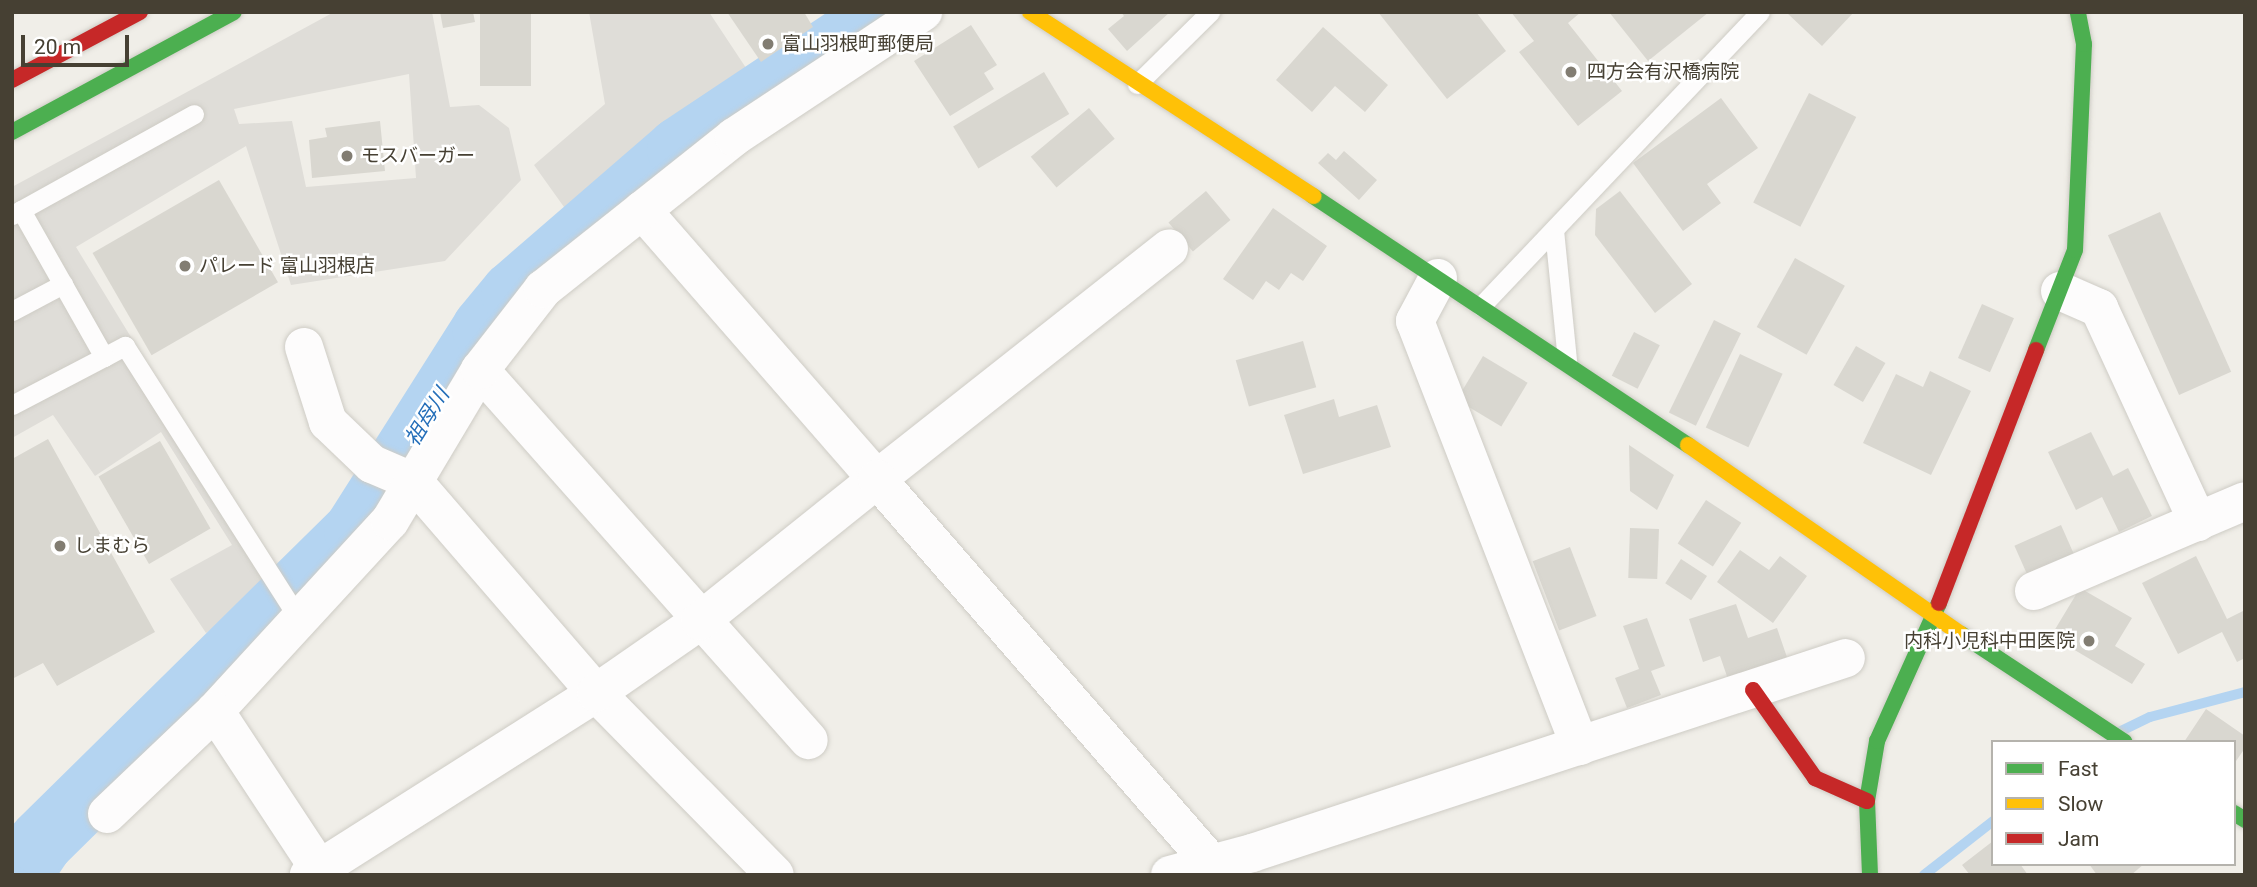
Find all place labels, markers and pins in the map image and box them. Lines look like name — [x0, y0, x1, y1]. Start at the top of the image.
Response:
place label: 富山羽根町郵便局 — [782, 33, 934, 55]
marker: 富山羽根町郵便局 — [760, 36, 776, 52]
place label: 四方会有沢橋病院 — [1587, 61, 1739, 83]
marker: 四方会有沢橋病院 — [1561, 62, 1581, 82]
place label: モスバーガー — [361, 145, 475, 167]
marker: モスバーガー — [339, 148, 355, 164]
place label: パレード 富山羽根店 — [199, 255, 375, 277]
marker: パレード 富山羽根店 — [177, 258, 193, 274]
place label: しまむら — [74, 535, 150, 557]
marker: しまむら — [52, 538, 68, 554]
place label: 内科小児科中田医院 — [1904, 630, 2075, 652]
marker: 内科小児科中田医院 — [2081, 633, 2097, 649]

